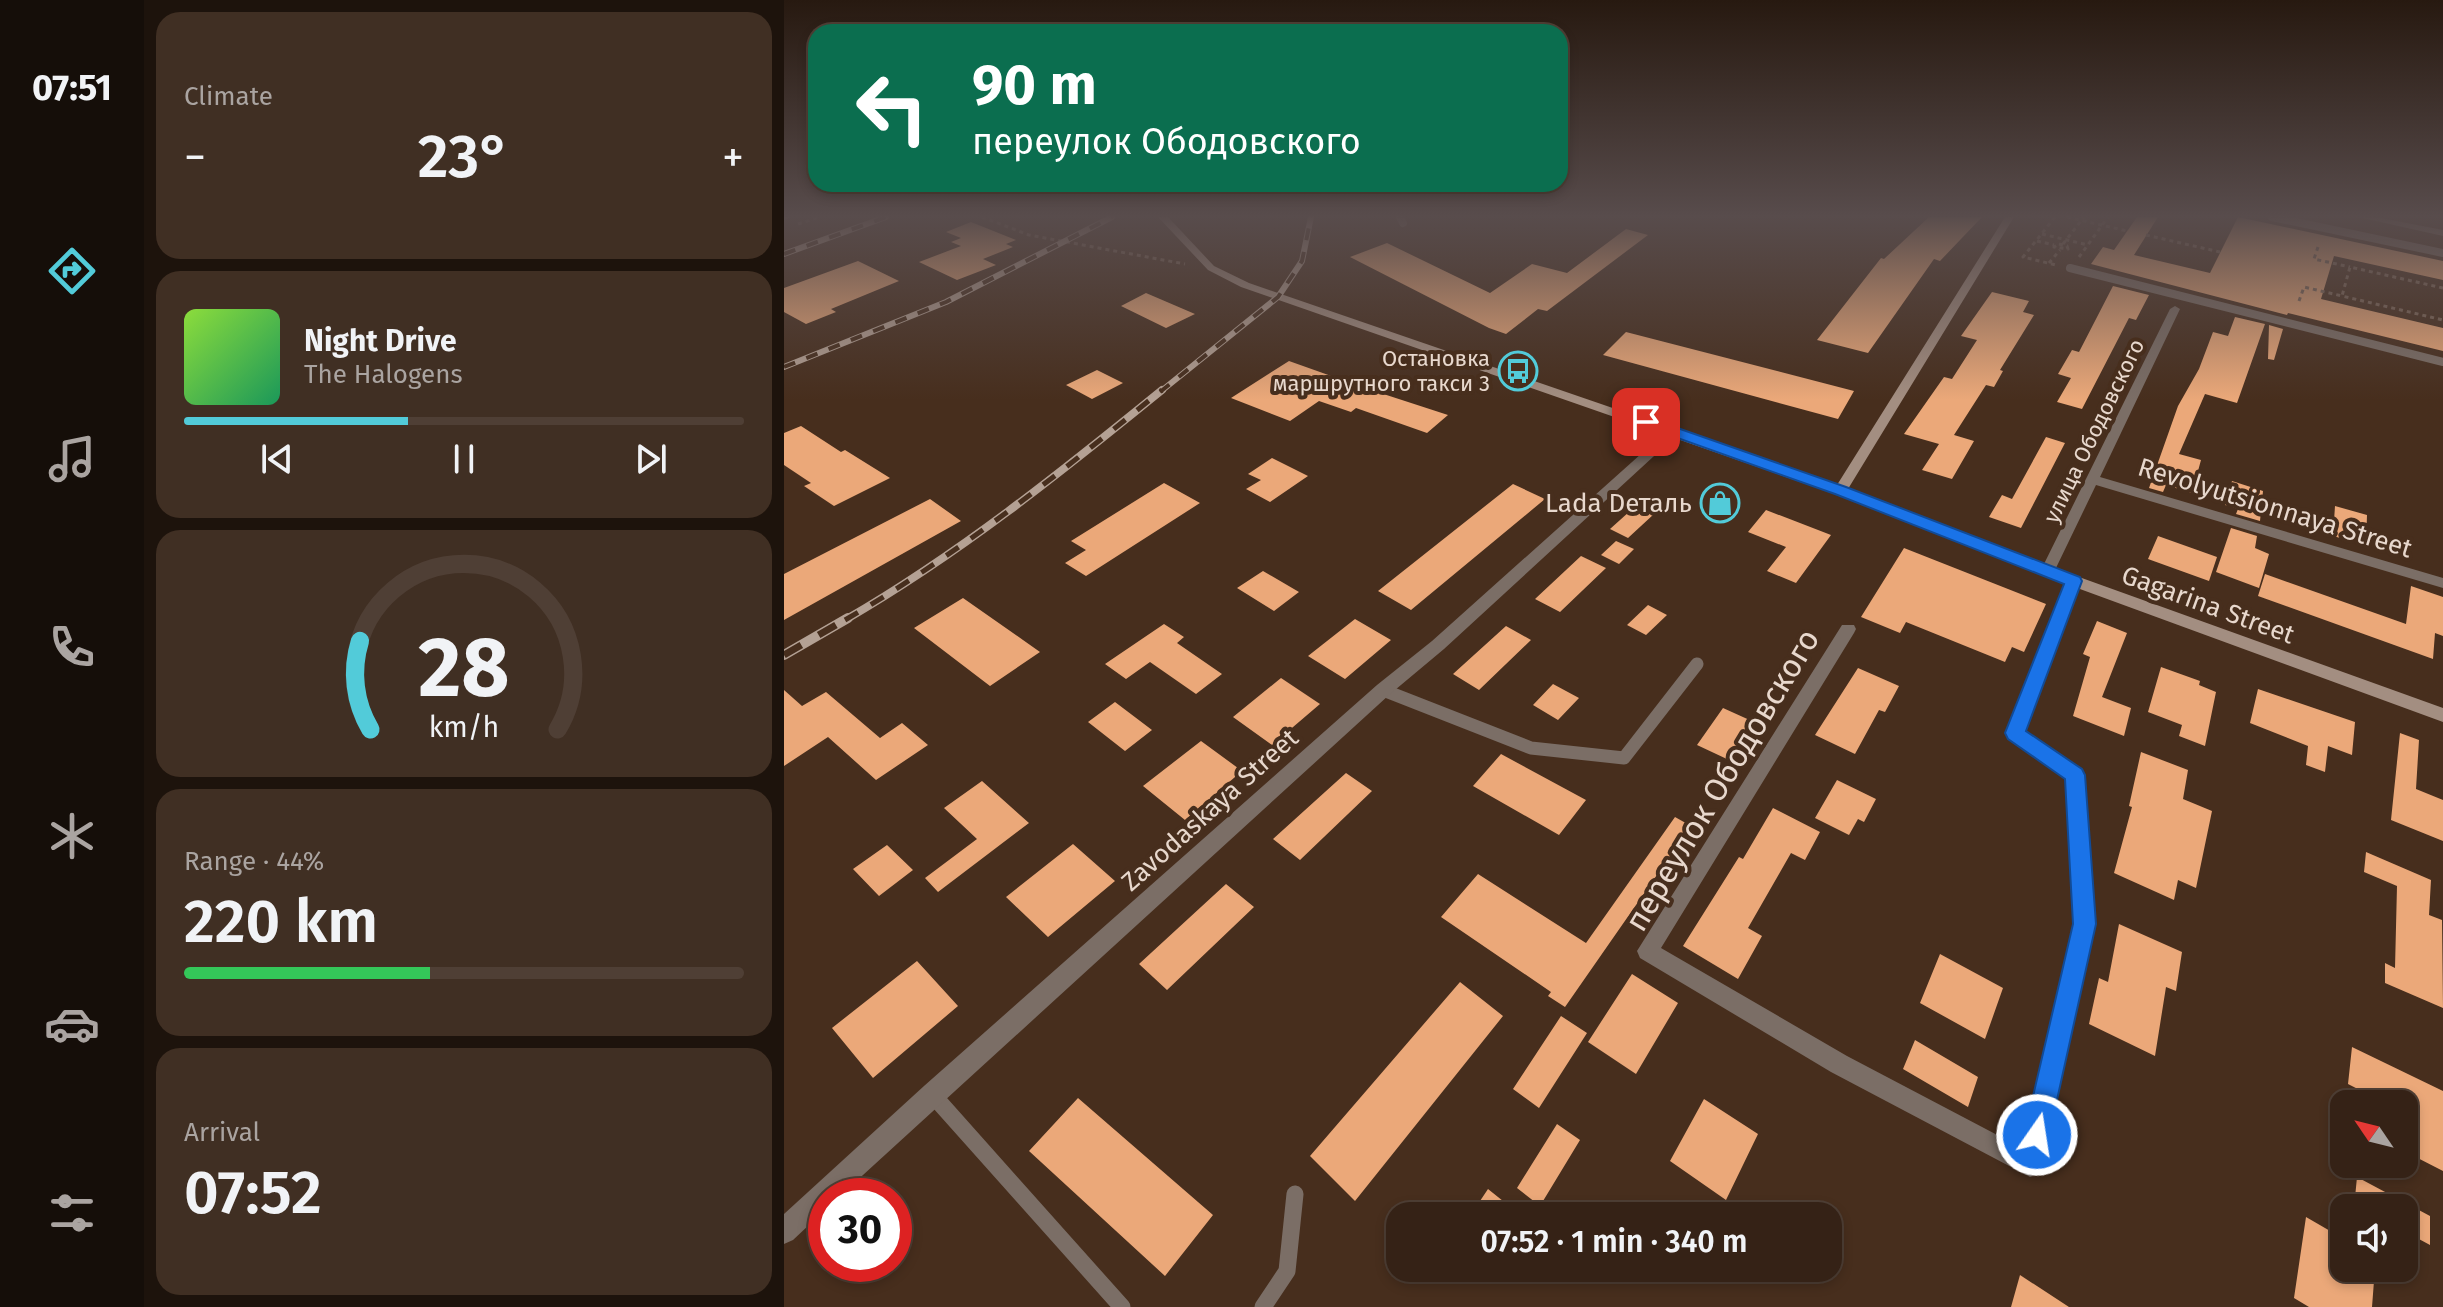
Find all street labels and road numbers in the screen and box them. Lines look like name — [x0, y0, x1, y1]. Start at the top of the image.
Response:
street label: улица Ободовского — [2038, 335, 2150, 527]
street label: Revolyutsionnaya Street — [2134, 452, 2416, 565]
street label: Gagarina Street — [2117, 559, 2299, 651]
street label: переулок Ободовского — [1617, 622, 1827, 938]
street label: Zavodaskaya Street — [1115, 722, 1305, 897]

